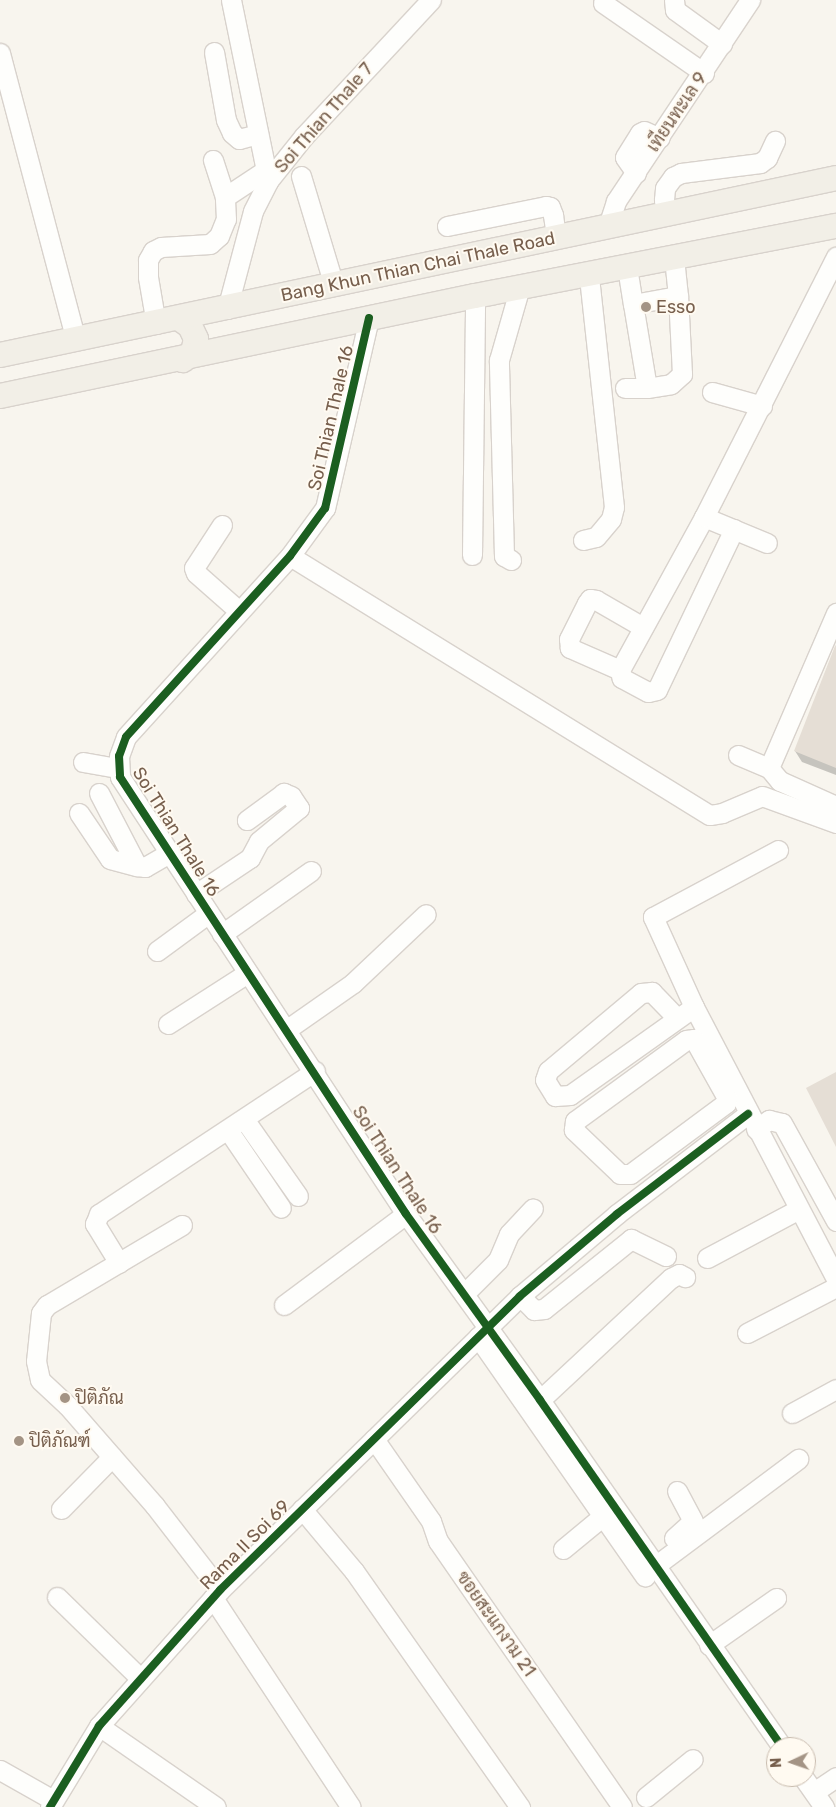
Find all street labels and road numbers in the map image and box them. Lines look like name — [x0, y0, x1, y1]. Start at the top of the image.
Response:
street label: Soi Thian Thale 7 — [270, 58, 378, 178]
street label: เทียนทะเล 9 — [642, 68, 712, 156]
street label: Bang Khun Thian Chai Thale Road — [278, 227, 558, 307]
street label: Soi Thian Thale 16 — [304, 343, 358, 493]
street label: Soi Thian Thale 16 — [127, 763, 225, 901]
street label: Soi Thian Thale 16 — [347, 1102, 447, 1238]
street label: Rama II Soi 69 — [196, 1496, 294, 1594]
street label: ซอยสะแกงาม 21 — [452, 1567, 540, 1681]

